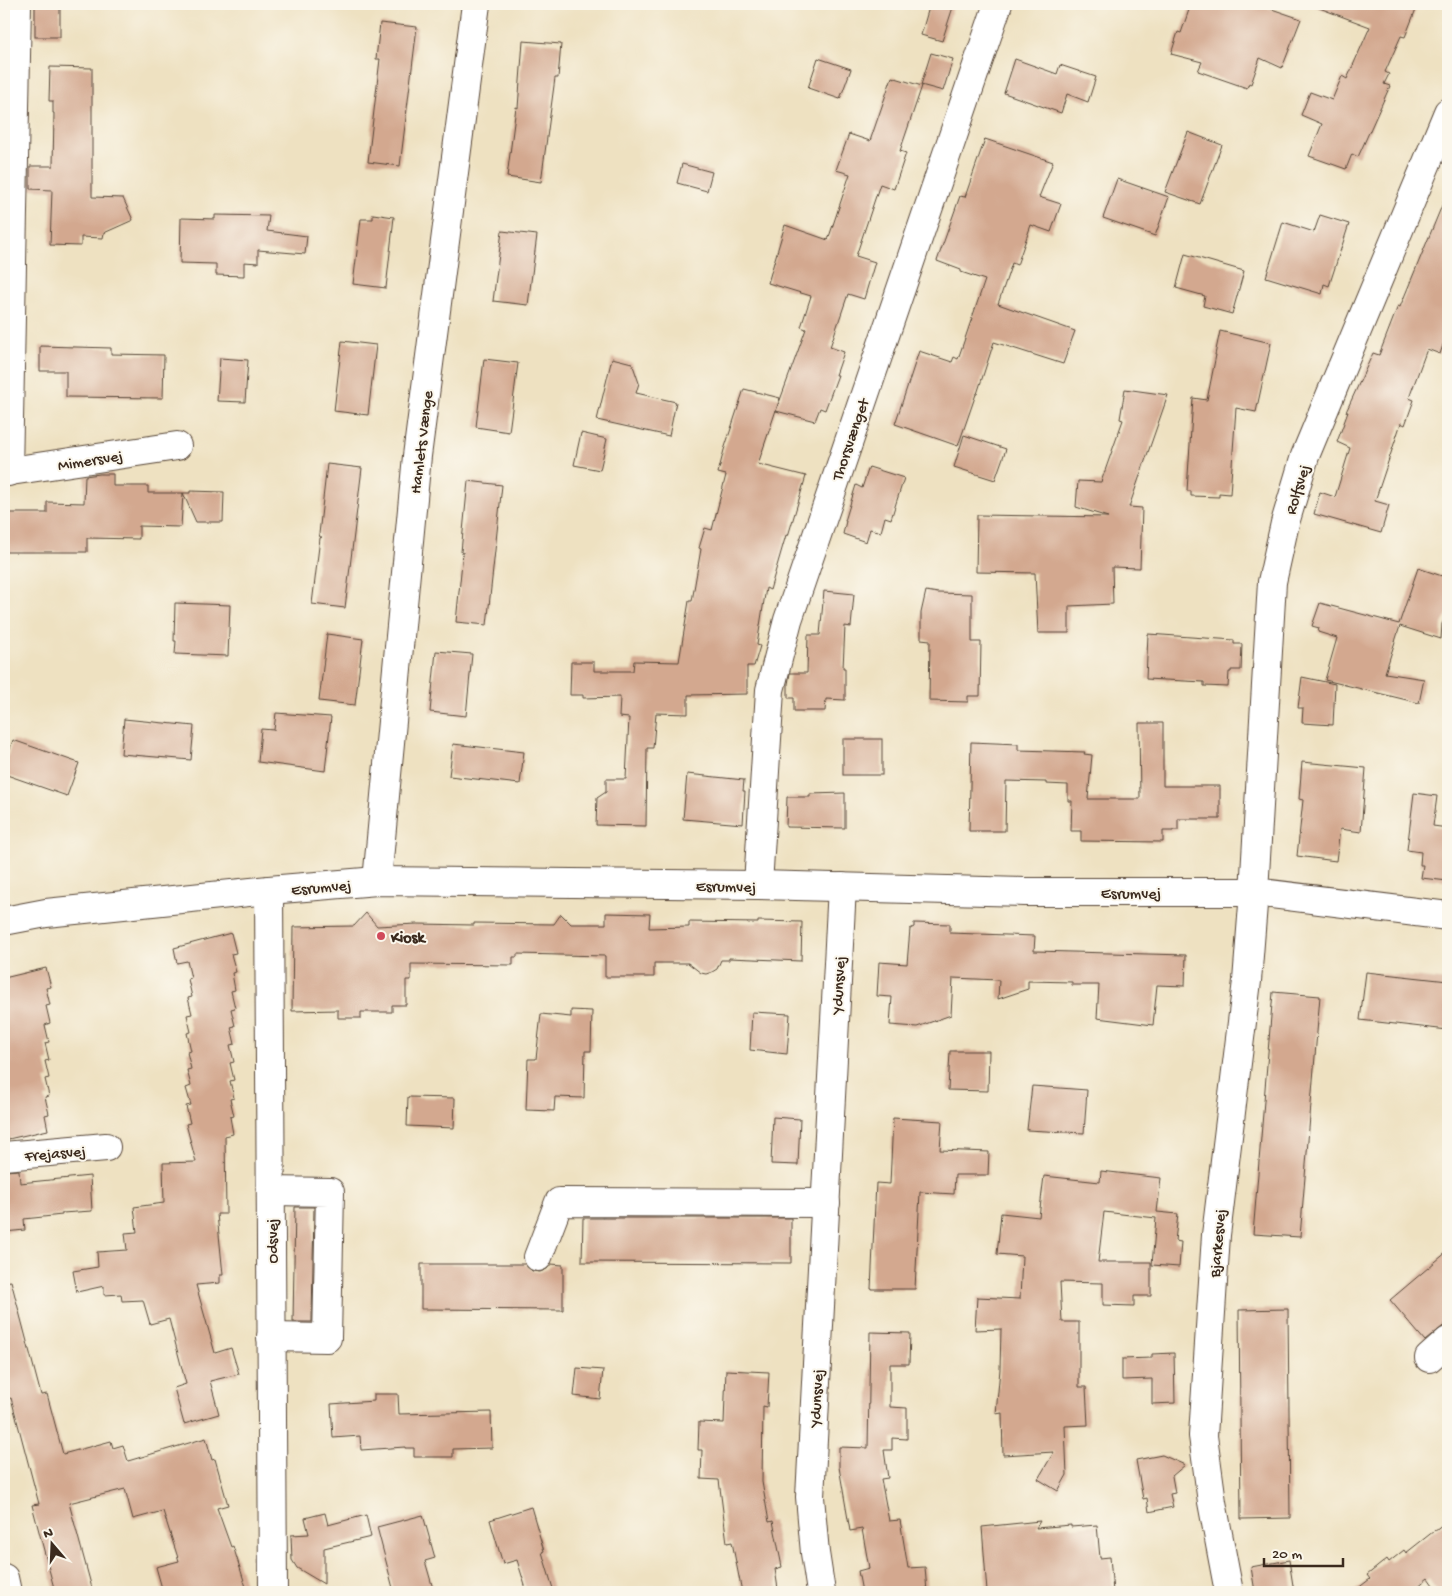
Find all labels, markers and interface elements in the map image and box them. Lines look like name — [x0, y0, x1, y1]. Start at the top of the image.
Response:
street label: Hamlets Vænge — [408, 389, 439, 495]
street label: Thorsvænget — [829, 395, 876, 485]
street label: Mimersvej — [57, 448, 124, 477]
street label: Rolfsvej — [1283, 463, 1316, 517]
street label: Esrumvej — [290, 877, 352, 902]
street label: Esrumvej — [696, 878, 756, 899]
street label: Esrumvej — [1101, 886, 1161, 905]
marker: Kiosk — [375, 930, 387, 942]
place label: Kiosk — [390, 930, 426, 949]
street label: Ydunsvej — [829, 956, 851, 1017]
street label: Frejasvej — [23, 1143, 87, 1168]
street label: Bjarkesvej — [1207, 1208, 1232, 1279]
street label: Odsvej — [265, 1219, 284, 1263]
street label: Ydunsvej — [807, 1369, 829, 1430]
north arrow — [28, 1518, 78, 1568]
text: N — [41, 1525, 56, 1544]
scale bar — [1264, 1536, 1343, 1568]
text: 20 m — [1272, 1546, 1302, 1564]

